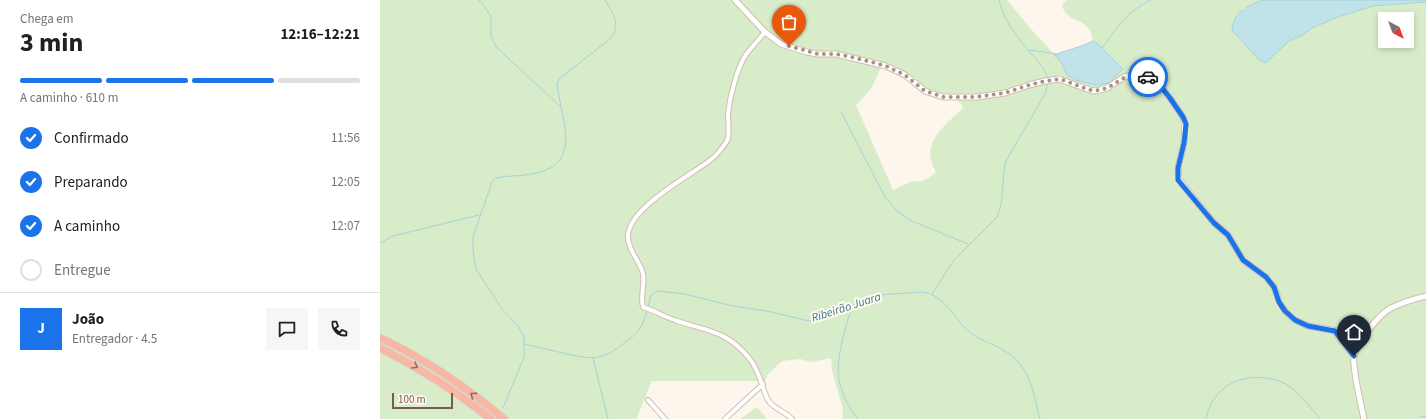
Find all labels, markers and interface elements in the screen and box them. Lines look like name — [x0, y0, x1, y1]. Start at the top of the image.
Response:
pin — [772, 5, 806, 46]
text: Chega em — [20, 10, 74, 28]
icon: bag — [778, 11, 800, 33]
north arrow — [1378, 12, 1414, 48]
map controls — [1378, 12, 1414, 48]
text: 3 min — [20, 24, 83, 61]
text: 12:16–12:21 — [280, 24, 360, 45]
courier — [1128, 57, 1168, 97]
icon: car — [1137, 66, 1159, 88]
text: A caminho · 610 m — [20, 89, 118, 107]
icon: check — [20, 127, 42, 149]
text: Confirmado — [54, 128, 129, 149]
text: 11:56 — [331, 129, 360, 147]
icon: check — [20, 171, 42, 193]
text: Preparando — [54, 172, 128, 193]
text: 12:05 — [331, 173, 360, 191]
icon: check — [20, 215, 42, 237]
text: A caminho — [54, 216, 120, 237]
text: 12:07 — [331, 217, 360, 235]
text: Entregue — [54, 260, 111, 281]
water label: Ribeirão Juara — [809, 288, 884, 327]
button: chat — [266, 308, 308, 350]
button: phone — [318, 308, 360, 350]
text: João — [72, 309, 104, 330]
pin — [1337, 315, 1371, 356]
text: J — [37, 318, 45, 339]
icon: home — [1343, 321, 1365, 343]
text: Entregador · 4.5 — [72, 330, 157, 348]
one-way arrow — [410, 361, 418, 368]
scale bar — [392, 391, 453, 410]
text: 100 m — [398, 392, 426, 407]
one-way arrow — [471, 392, 478, 399]

